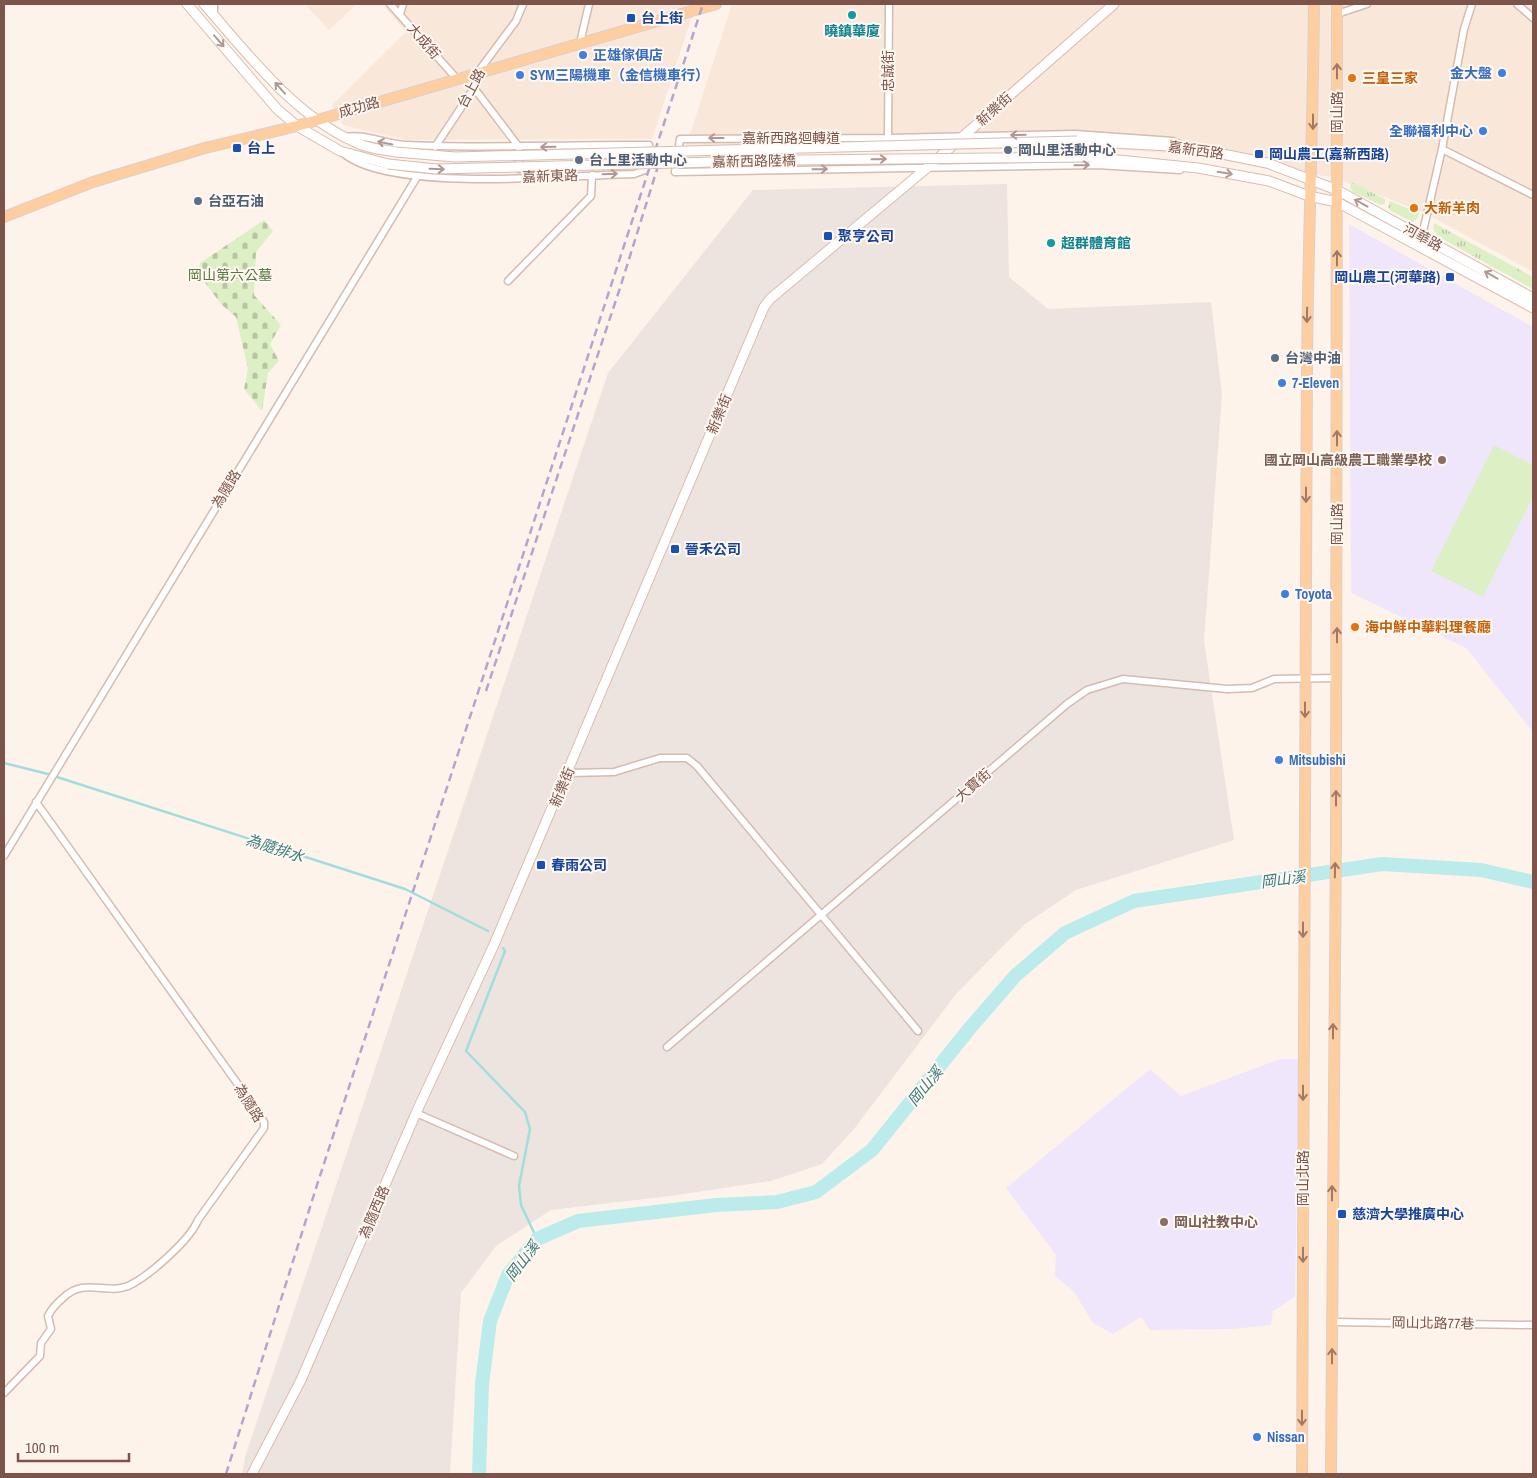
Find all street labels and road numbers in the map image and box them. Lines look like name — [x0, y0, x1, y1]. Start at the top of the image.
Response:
street label: 大成街 — [403, 19, 445, 63]
street label: 忠誠街 — [879, 50, 897, 92]
street label: 台上路 — [453, 65, 489, 111]
street label: 新樂街 — [972, 88, 1016, 130]
street label: 岡山路 — [1328, 91, 1346, 133]
street label: 成功路 — [336, 93, 382, 121]
street label: 嘉新西路迴轉道 — [742, 129, 840, 147]
street label: 嘉新西路 — [1167, 137, 1225, 163]
street label: 嘉新西路陸橋 — [712, 151, 796, 171]
street label: 嘉新東路 — [522, 166, 578, 186]
street label: 河華路 — [1400, 219, 1446, 255]
street label: 新樂街 — [703, 391, 735, 437]
street label: 為隨路 — [207, 466, 245, 512]
street label: 岡山路 — [1328, 503, 1346, 545]
street label: 新樂街 — [546, 764, 578, 810]
street label: 大寶街 — [951, 764, 995, 806]
street label: 為隨路 — [230, 1080, 268, 1126]
street label: 岡山北路 — [1294, 1150, 1312, 1206]
street label: 為隨西路 — [355, 1183, 393, 1241]
street label: 岡山北路77巷 — [1391, 1313, 1475, 1333]

